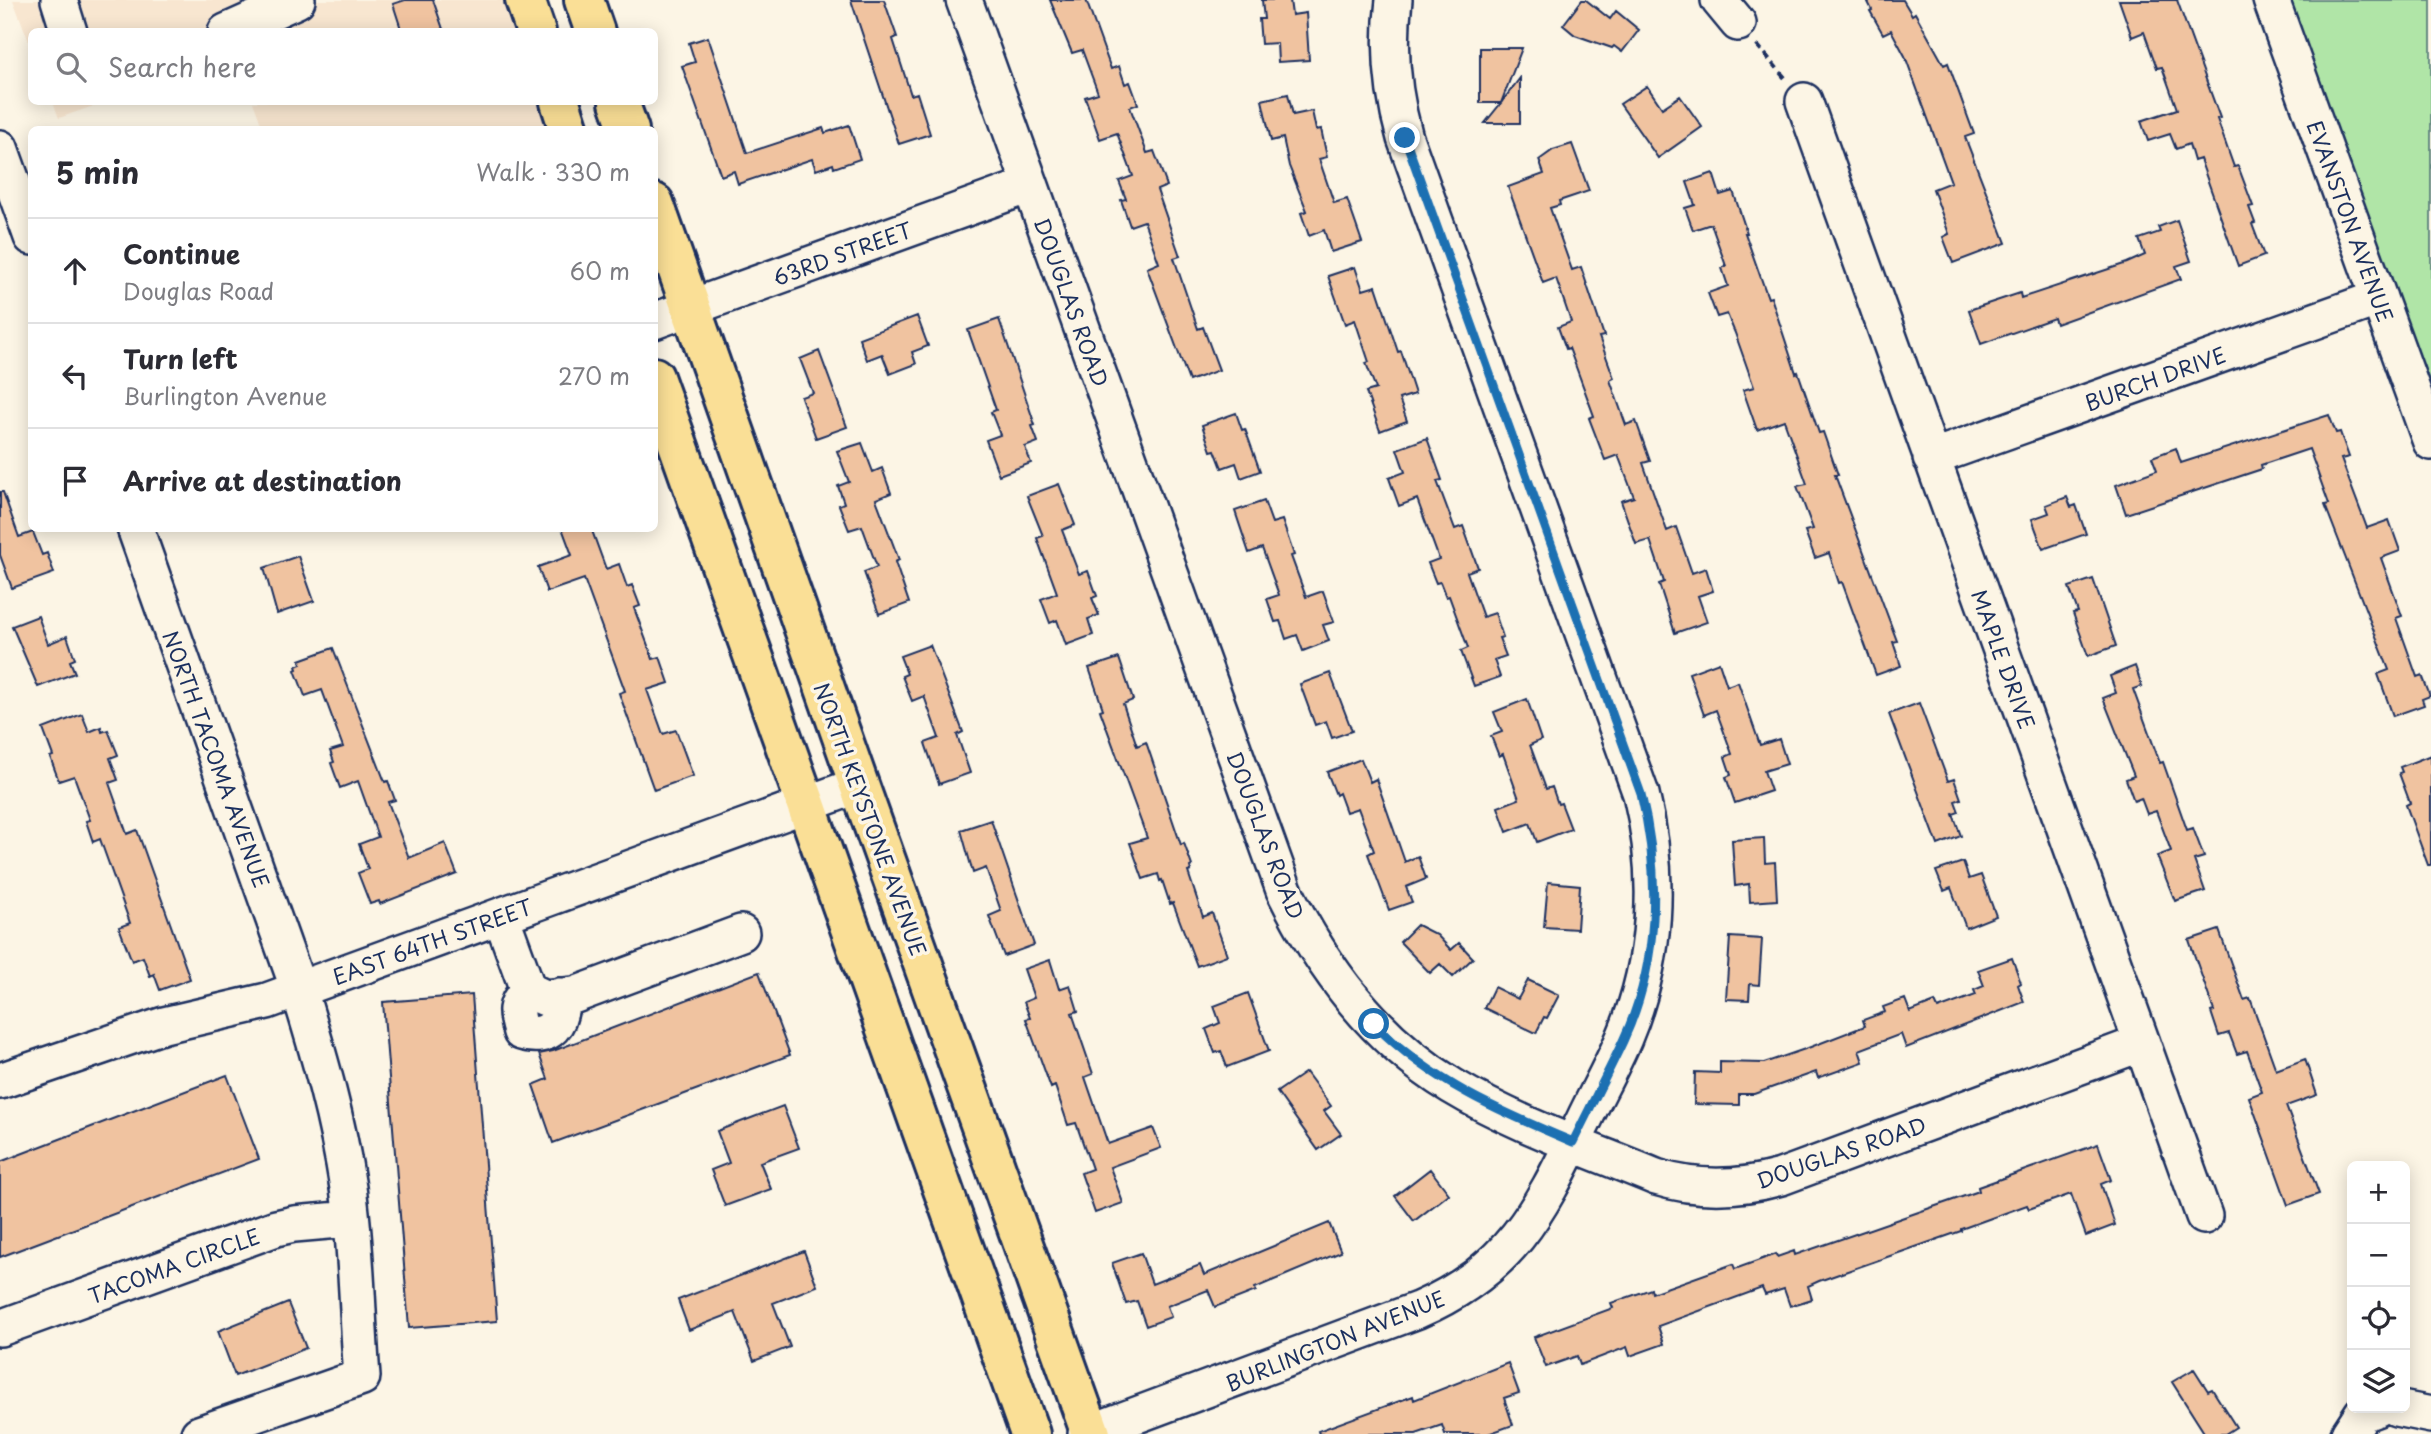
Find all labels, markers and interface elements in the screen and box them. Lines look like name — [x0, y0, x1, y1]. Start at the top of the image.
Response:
search box — [28, 28, 658, 105]
text: Search here — [108, 47, 257, 86]
icon: search — [52, 48, 90, 86]
street label: EVANSTON AVENUE — [2300, 116, 2402, 326]
route end — [1389, 122, 1420, 153]
text: 5 min — [56, 149, 139, 194]
text: Walk · 330 m — [476, 154, 630, 189]
street label: 63RD STREET — [768, 213, 917, 293]
street label: DOUGLAS ROAD — [1027, 213, 1117, 391]
text: Continue — [123, 234, 240, 273]
icon: ahead — [56, 252, 94, 290]
text: 60 m — [570, 253, 630, 288]
text: Douglas Road — [123, 273, 274, 308]
street label: BURCH DRIVE — [2080, 338, 2230, 418]
text: Turn left — [123, 339, 238, 378]
icon: left — [56, 357, 94, 395]
text: 270 m — [558, 358, 630, 393]
text: Burlington Avenue — [123, 378, 327, 413]
text: Arrive at destination — [123, 461, 402, 500]
icon: arrive — [56, 462, 94, 500]
street label: MAPLE DRIVE — [1964, 585, 2044, 733]
street label: NORTH TACOMA AVENUE — [156, 626, 278, 892]
street label: NORTH KEYSTONE AVENUE — [807, 678, 935, 960]
street label: DOUGLAS ROAD — [1219, 746, 1313, 924]
street label: EAST 64TH STREET — [328, 890, 537, 992]
route start — [1358, 1008, 1389, 1039]
street label: DOUGLAS ROAD — [1752, 1108, 1930, 1196]
map controls — [2347, 1161, 2410, 1413]
button: + — [2347, 1161, 2410, 1224]
street label: TACOMA CIRCLE — [84, 1219, 264, 1311]
button: − — [2347, 1224, 2410, 1287]
street label: BURLINGTON AVENUE — [1220, 1281, 1450, 1399]
button: locate — [2347, 1287, 2410, 1350]
button: layers — [2347, 1350, 2410, 1413]

